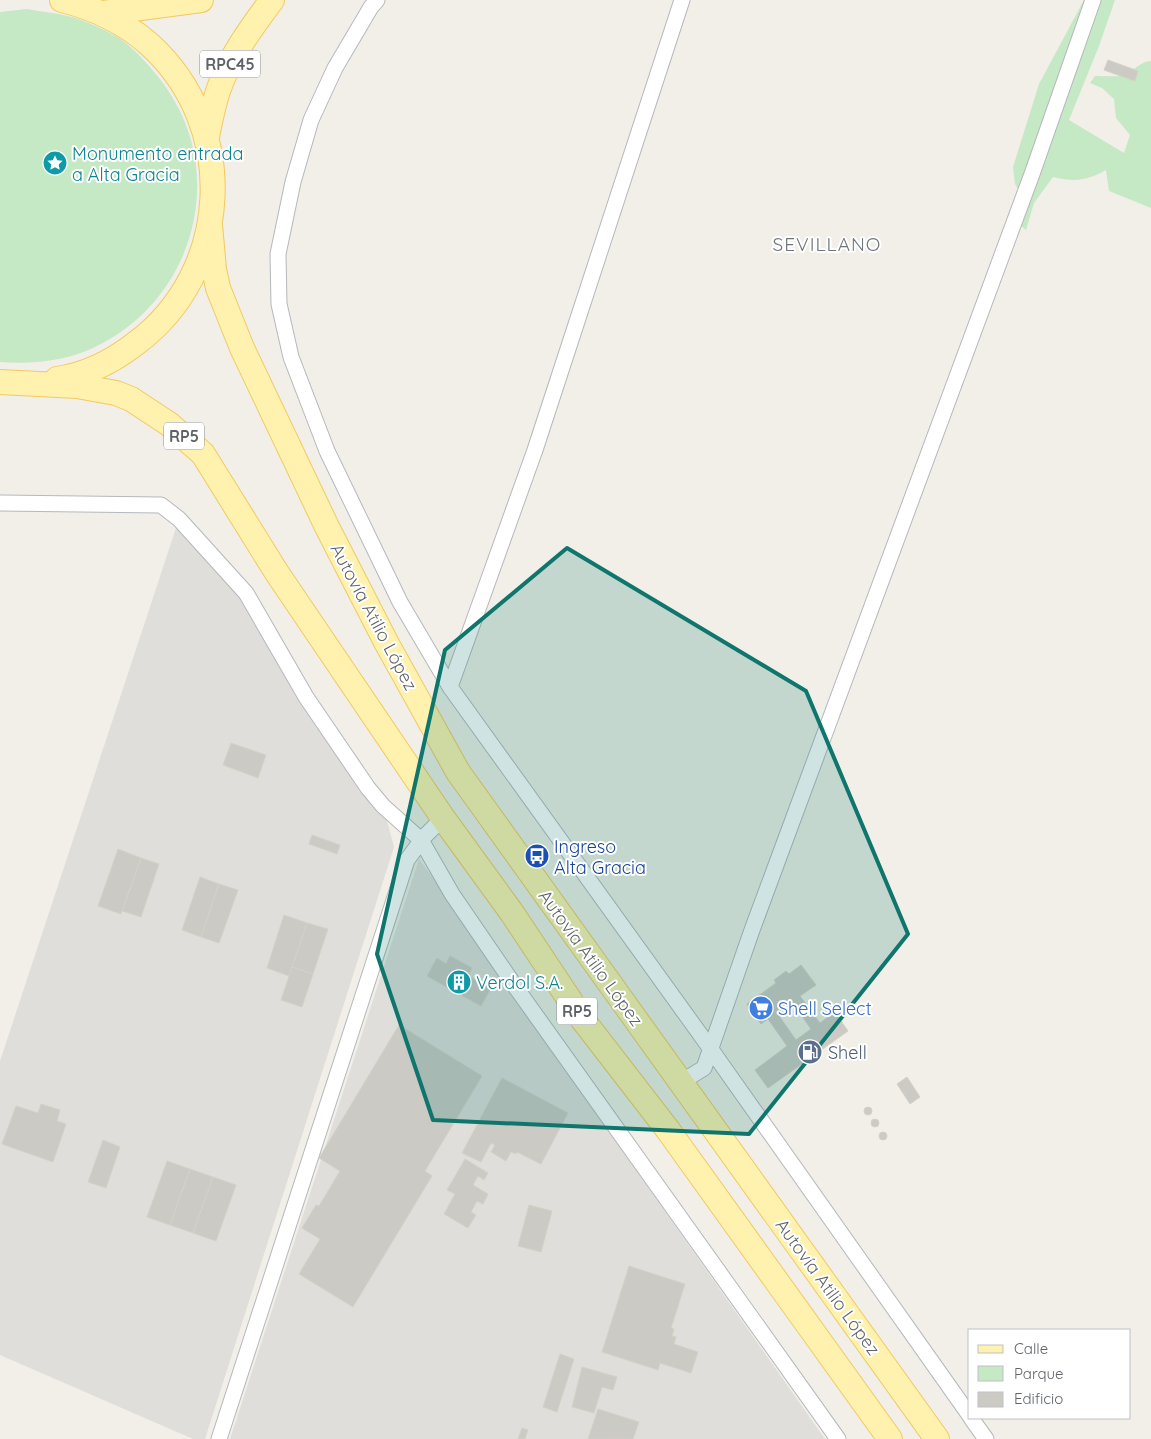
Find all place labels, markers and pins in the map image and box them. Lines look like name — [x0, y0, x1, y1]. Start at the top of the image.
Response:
place label: Monumento entrada a Alta Gracia — [72, 142, 243, 186]
place icon: Monumento entrada a Alta Gracia — [42, 150, 68, 176]
place label: Ingreso Alta Gracia — [554, 835, 646, 879]
bus stop icon: Ingreso Alta Gracia — [524, 843, 550, 869]
building icon: Verdol S.A. — [446, 969, 472, 995]
place label: Verdol S.A. — [476, 971, 563, 994]
supermarket icon: Shell Select — [748, 995, 774, 1021]
place label: Shell Select — [778, 997, 872, 1020]
fuel station icon: Shell — [797, 1039, 823, 1065]
place label: Shell — [828, 1041, 867, 1064]

